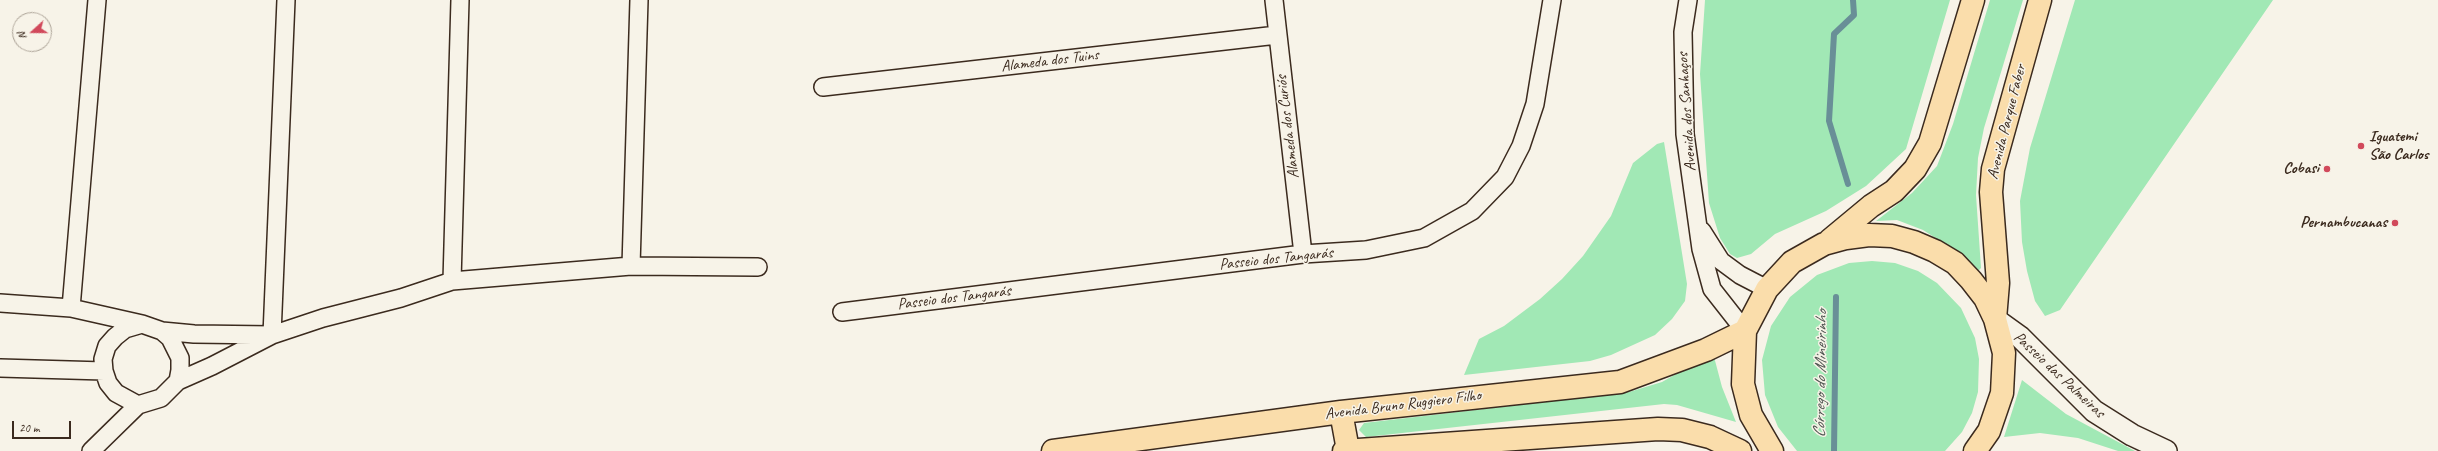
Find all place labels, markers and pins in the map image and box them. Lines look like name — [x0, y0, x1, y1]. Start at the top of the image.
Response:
place label: Iguatemi São Carlos — [2369, 127, 2428, 165]
marker: Iguatemi São Carlos — [2356, 141, 2366, 151]
place label: Cobasi — [2283, 159, 2319, 179]
marker: Cobasi — [2322, 164, 2332, 174]
place label: Pernambucanas — [2300, 213, 2387, 233]
marker: Pernambucanas — [2390, 218, 2400, 228]

